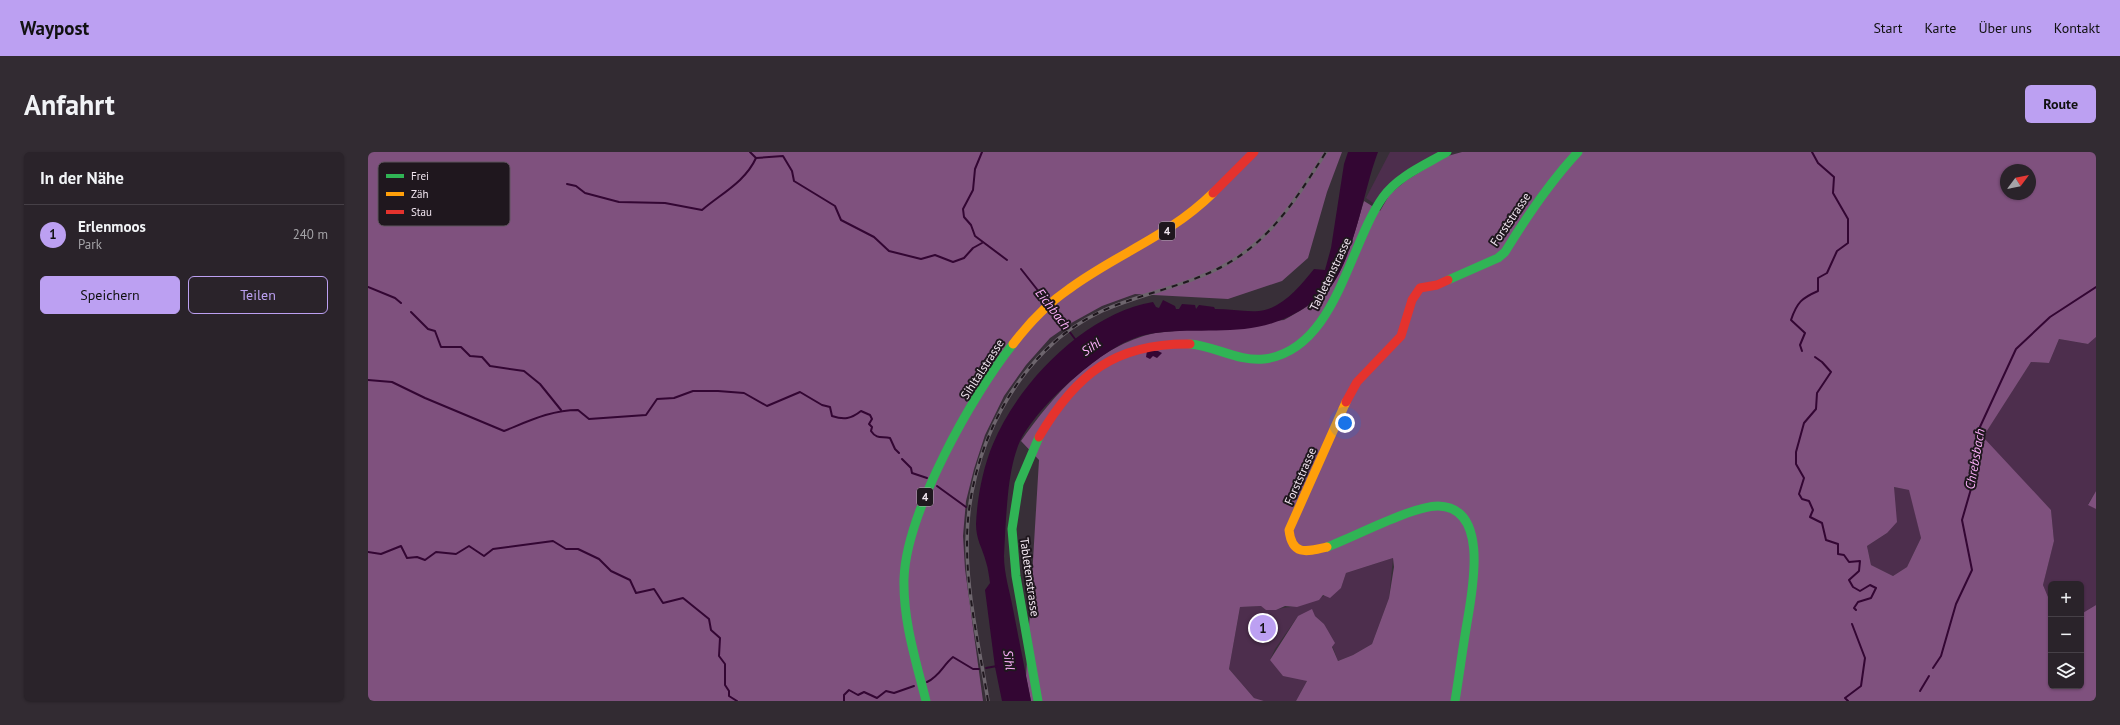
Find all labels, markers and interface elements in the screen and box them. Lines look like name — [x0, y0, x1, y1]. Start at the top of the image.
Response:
text: Waypost — [20, 16, 89, 40]
text: Start — [1873, 19, 1902, 37]
text: Karte — [1924, 19, 1956, 37]
text: Über uns — [1978, 19, 2032, 37]
text: Kontakt — [2054, 19, 2100, 37]
button: Route — [2025, 85, 2096, 123]
text: Anfahrt — [24, 86, 115, 123]
legend — [378, 162, 510, 226]
north arrow — [2000, 164, 2036, 200]
text: In der Nähe — [40, 167, 124, 189]
text: Frei — [411, 169, 429, 183]
text: Zäh — [411, 187, 428, 201]
street label: Forststrasse — [1487, 189, 1533, 249]
text: Stau — [411, 205, 432, 219]
text: Erlenmoos — [78, 217, 146, 236]
road number: 4 — [1159, 222, 1175, 240]
text: 1 — [49, 226, 57, 243]
text: 240 m — [293, 226, 328, 243]
street label: Tabletenstrasse — [1306, 235, 1354, 313]
text: Park — [78, 236, 102, 253]
button: Speichern — [40, 276, 180, 314]
button: Teilen — [188, 276, 328, 314]
water label: Eichbach — [1032, 285, 1074, 333]
water label: Sihl — [1078, 334, 1105, 360]
street label: Sihltalstrasse — [957, 336, 1007, 402]
your location — [1335, 413, 1355, 433]
water label: Chrebsbach — [1961, 427, 1989, 491]
street label: Forststrasse — [1281, 445, 1319, 507]
road number: 4 — [917, 488, 933, 506]
street label: Tabletenstrasse — [1017, 537, 1043, 617]
map controls — [2048, 581, 2084, 689]
button: + — [2048, 581, 2084, 617]
pin: 1 — [1250, 613, 1276, 643]
button: − — [2048, 617, 2084, 653]
water label: Sihl — [999, 649, 1019, 672]
button: layers — [2048, 653, 2084, 689]

